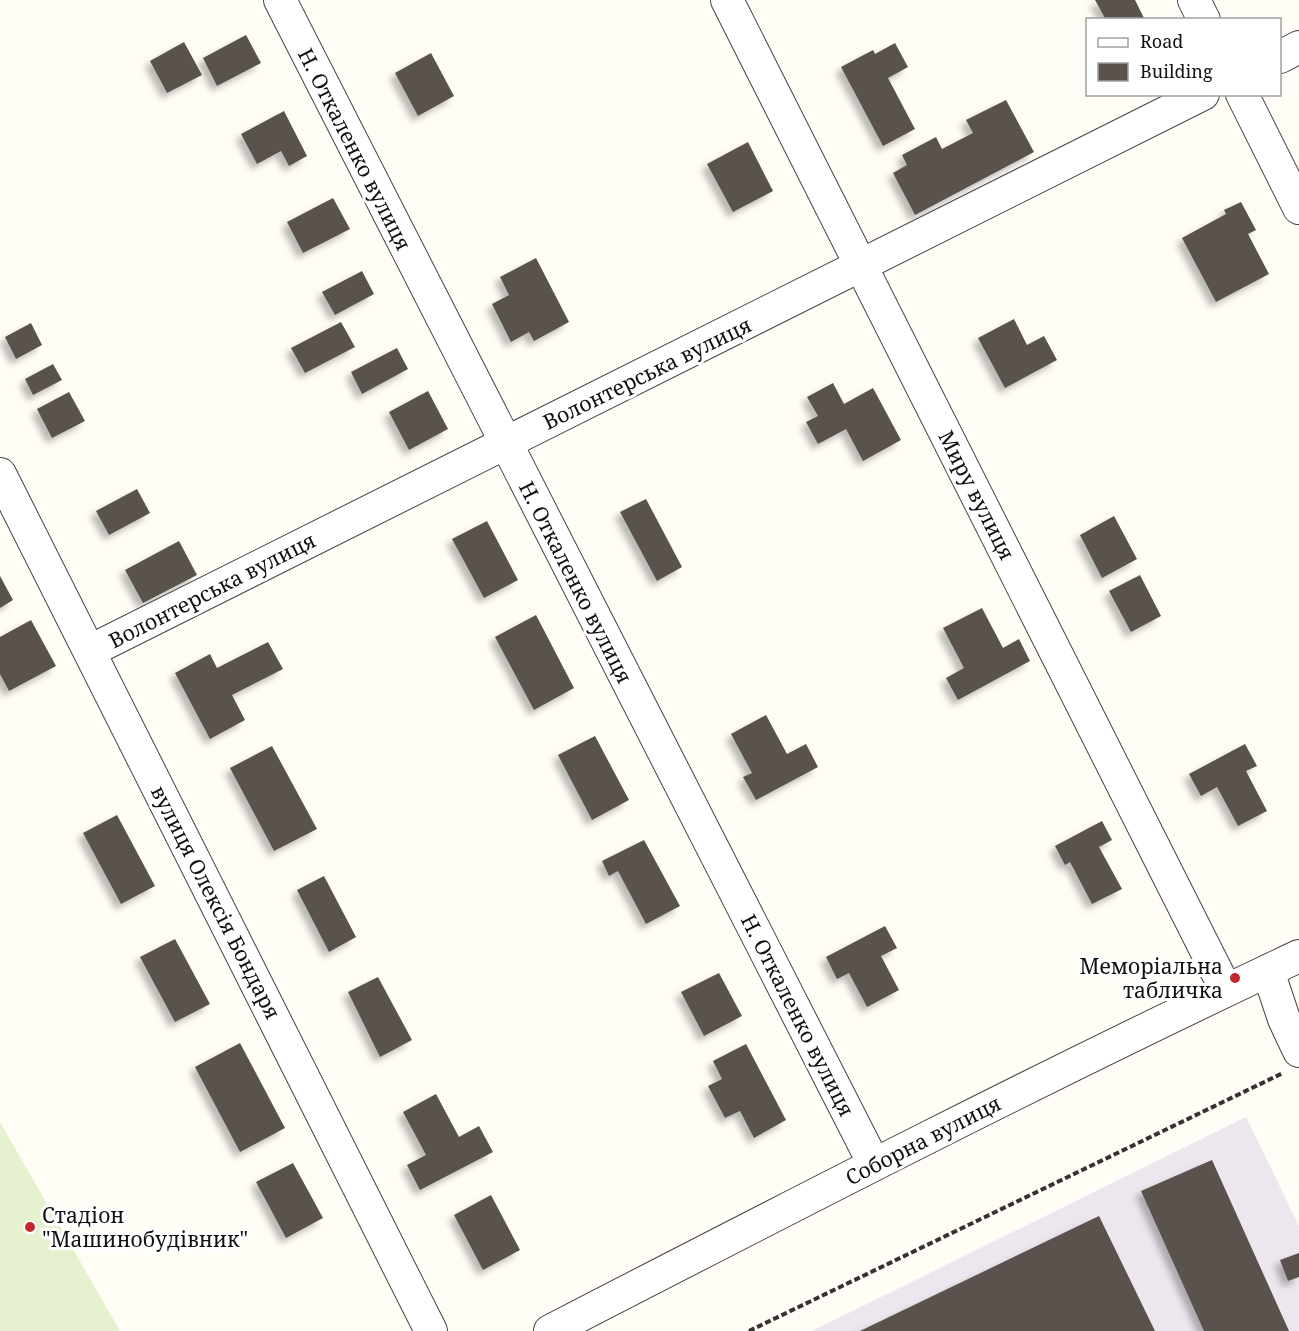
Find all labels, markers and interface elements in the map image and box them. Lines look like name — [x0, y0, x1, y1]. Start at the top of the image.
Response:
legend — [1086, 18, 1281, 96]
text: Road — [1140, 29, 1183, 53]
street label: Н. Откаленко вулиця — [292, 43, 418, 255]
text: Building — [1140, 59, 1213, 83]
street label: Волонтерська вулиця — [538, 310, 756, 436]
street label: Миру вулиця — [932, 426, 1022, 564]
street label: Н. Откаленко вулиця — [513, 476, 639, 688]
street label: Волонтерська вулиця — [104, 526, 320, 654]
street label: вулиця Олексія Бондаря — [145, 780, 287, 1024]
street label: Н. Откаленко вулиця — [735, 909, 861, 1121]
place label: Меморіальна табличка — [1080, 952, 1223, 1004]
marker: Меморіальна табличка — [1228, 971, 1242, 985]
street label: Соборна вулиця — [841, 1089, 1005, 1191]
place label: Стадіон "Машинобудівник" — [42, 1201, 248, 1253]
marker: Стадіон "Машинобудівник" — [23, 1220, 37, 1234]

